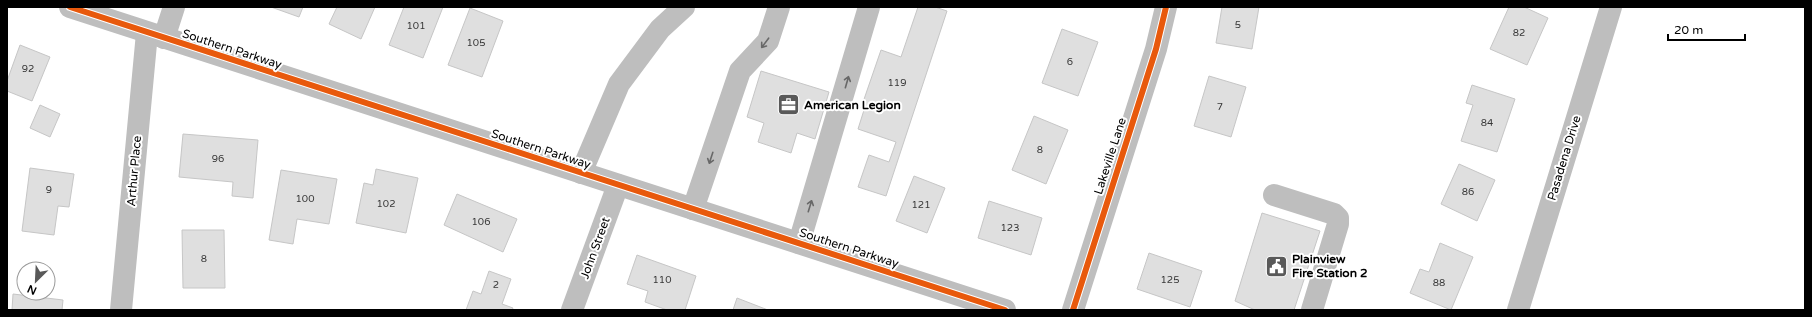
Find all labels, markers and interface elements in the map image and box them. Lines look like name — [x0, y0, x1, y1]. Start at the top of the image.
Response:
scale bar — [1668, 16, 1745, 42]
house number: 5 — [1235, 19, 1241, 31]
house number: 101 — [407, 20, 425, 32]
text: 20 m — [1674, 23, 1703, 37]
street label: Southern Parkway — [180, 26, 284, 72]
house number: 82 — [1513, 27, 1525, 39]
house number: 105 — [467, 37, 485, 49]
one-way arrow — [761, 38, 769, 49]
house number: 6 — [1067, 56, 1073, 68]
house number: 92 — [22, 63, 34, 75]
one-way arrow — [844, 75, 851, 88]
house number: 119 — [888, 77, 906, 89]
office icon: American Legion — [775, 92, 801, 118]
place label: American Legion — [804, 98, 901, 113]
house number: 7 — [1217, 101, 1223, 113]
street label: Pasadena Drive — [1544, 114, 1584, 202]
street label: Lakeville Lane — [1091, 116, 1129, 196]
house number: 84 — [1481, 117, 1493, 129]
street label: Southern Parkway — [489, 126, 593, 172]
street label: Arthur Place — [124, 135, 144, 207]
house number: 8 — [1037, 144, 1043, 156]
one-way arrow — [707, 152, 714, 165]
house number: 96 — [212, 153, 224, 165]
house number: 9 — [46, 184, 52, 196]
house number: 86 — [1462, 186, 1474, 198]
house number: 100 — [296, 193, 314, 205]
house number: 102 — [377, 198, 395, 210]
house number: 121 — [912, 199, 930, 211]
one-way arrow — [807, 200, 814, 213]
street label: John Street — [577, 215, 613, 281]
house number: 106 — [472, 216, 490, 228]
house number: 123 — [1001, 222, 1019, 234]
street label: Southern Parkway — [797, 225, 901, 271]
place label: Plainview Fire Station 2 — [1292, 252, 1368, 280]
house number: 8 — [201, 253, 207, 265]
public building icon: Plainview Fire Station 2 — [1264, 253, 1290, 279]
north arrow — [16, 261, 56, 301]
house number: 110 — [653, 274, 671, 286]
house number: 125 — [1161, 274, 1179, 286]
house number: 88 — [1433, 277, 1445, 289]
house number: 2 — [493, 279, 499, 291]
text: N — [25, 282, 39, 297]

